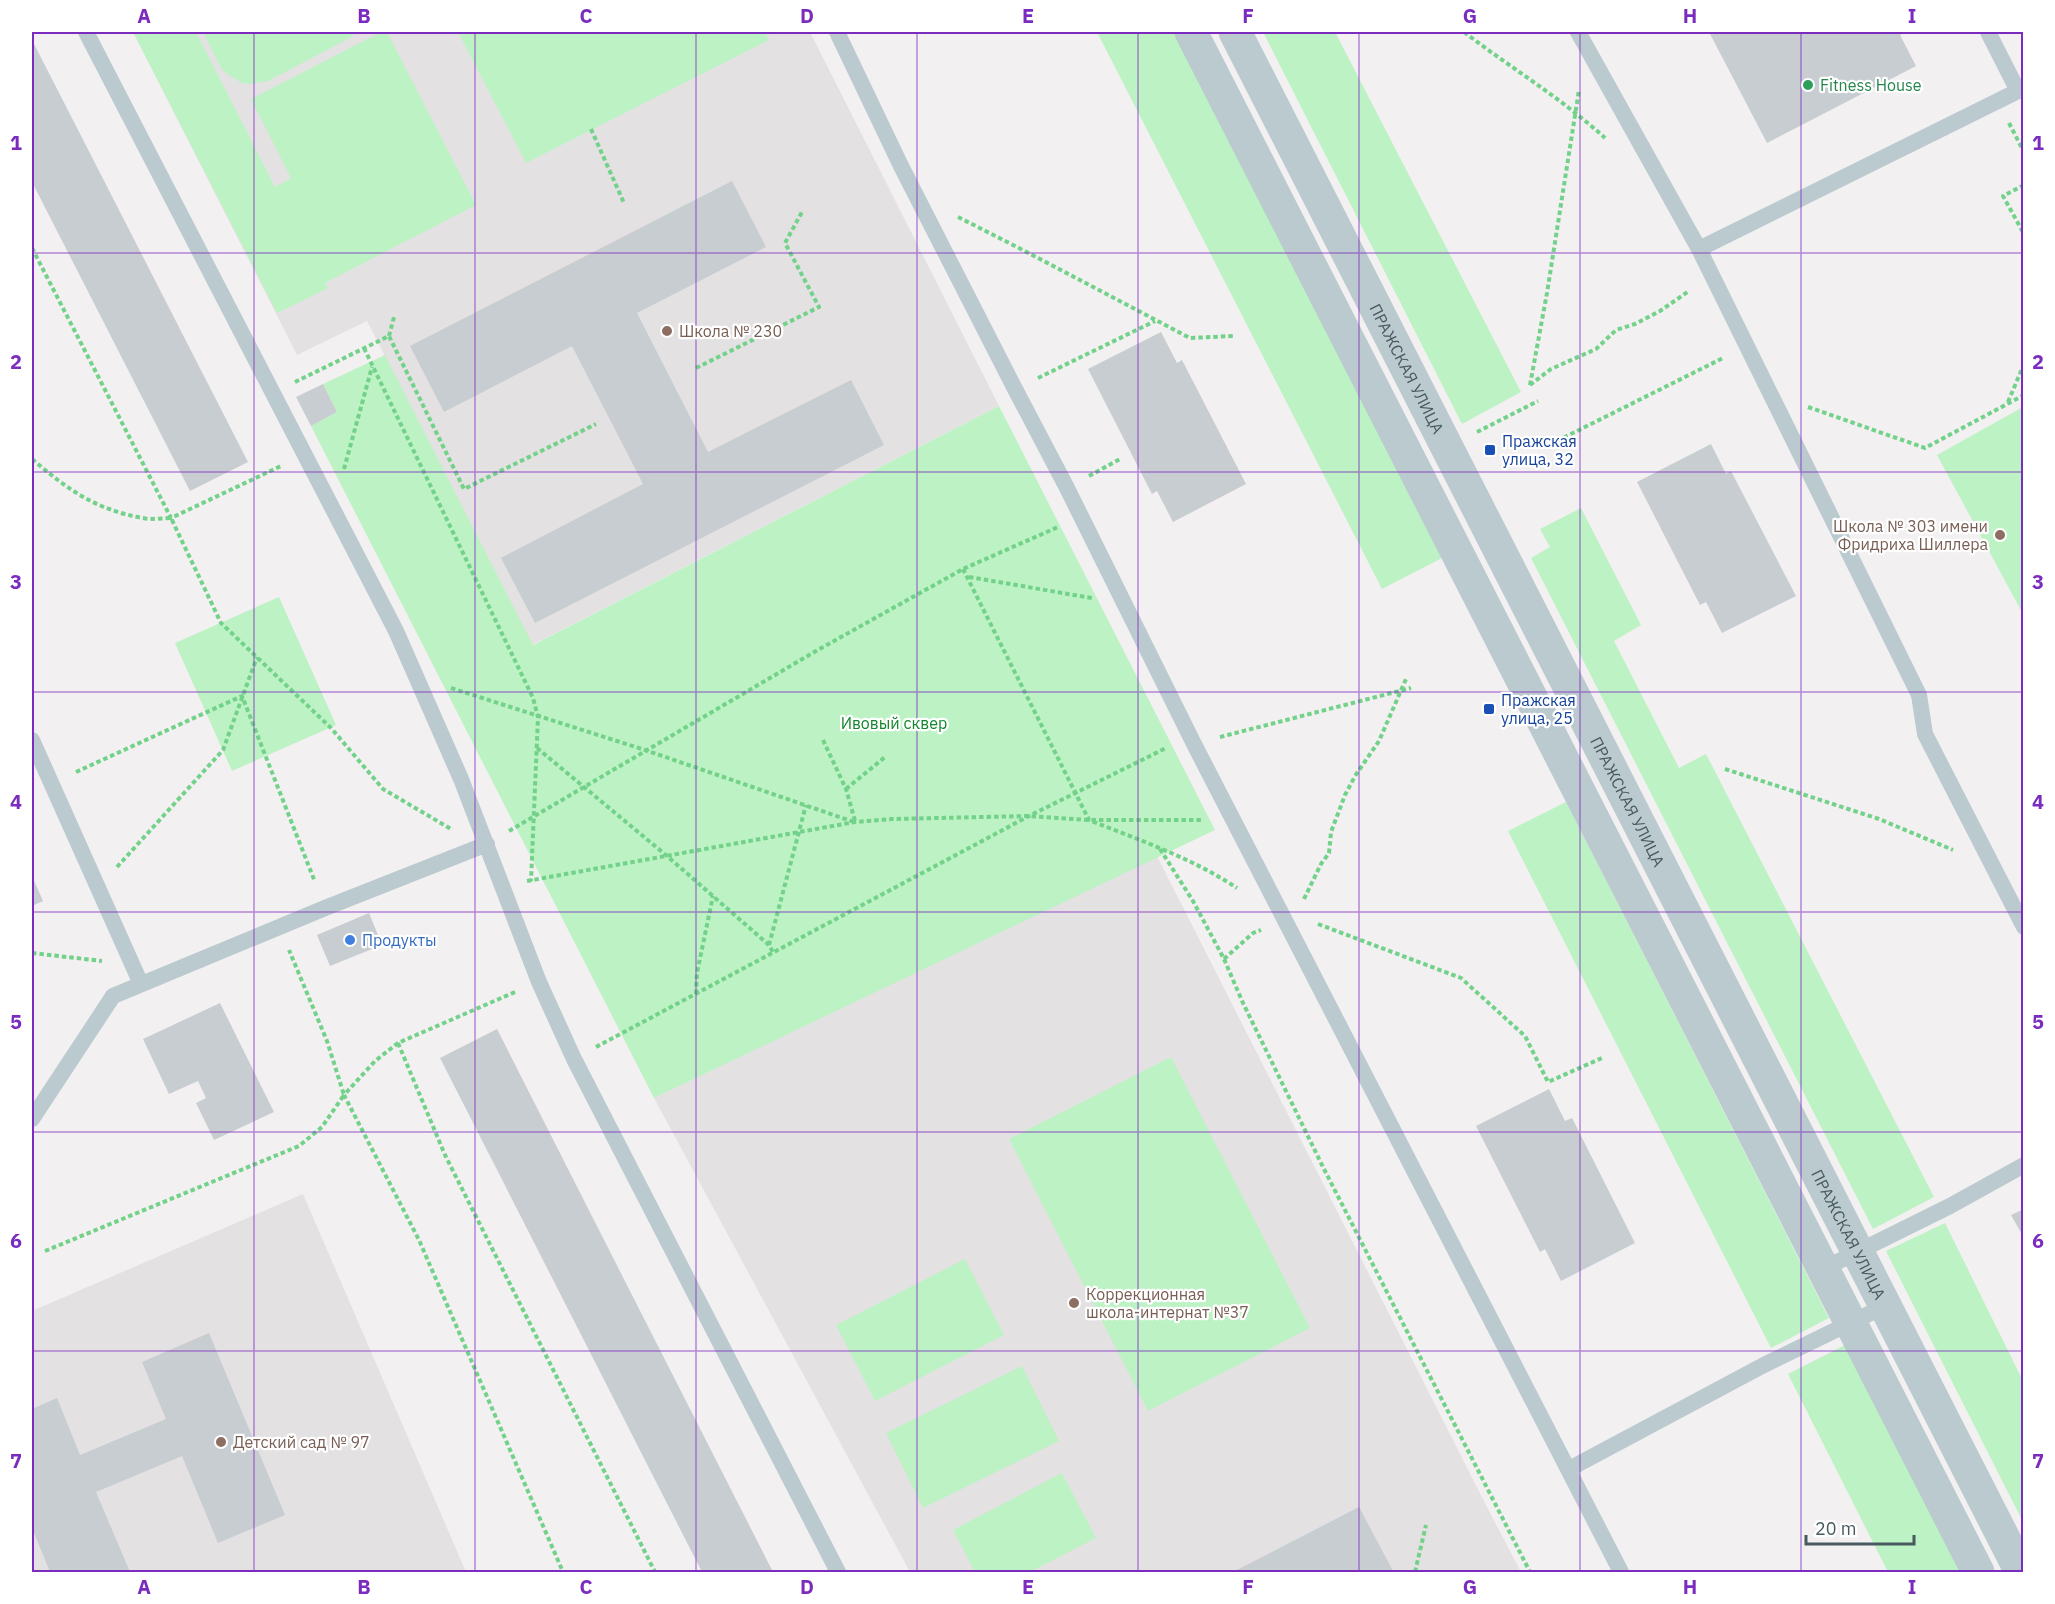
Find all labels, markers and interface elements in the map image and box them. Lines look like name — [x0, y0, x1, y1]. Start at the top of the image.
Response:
text: A — [137, 2, 151, 29]
text: B — [357, 2, 371, 29]
text: C — [579, 2, 593, 29]
text: D — [800, 2, 814, 29]
text: E — [1022, 2, 1034, 29]
text: F — [1242, 2, 1254, 29]
text: G — [1463, 2, 1477, 29]
text: H — [1683, 2, 1697, 29]
text: I — [1908, 2, 1916, 29]
place label: Fitness House — [1820, 75, 1922, 95]
marker: Fitness House — [1801, 78, 1815, 92]
text: 1 — [10, 129, 22, 156]
text: 1 — [2032, 129, 2044, 156]
street label: ПРАЖСКАЯ УЛИЦА — [1365, 300, 1448, 437]
place label: Школа № 230 — [679, 321, 782, 341]
marker: Школа № 230 — [660, 324, 674, 338]
text: 2 — [10, 348, 22, 375]
text: 2 — [2032, 348, 2044, 375]
place label: Пражская улица, 32 — [1502, 431, 1577, 469]
marker: Пражская улица, 32 — [1483, 443, 1497, 457]
place label: Школа № 303 имени Фридриха Шиллера — [1833, 516, 1988, 554]
marker: Школа № 303 имени Фридриха Шиллера — [1993, 528, 2007, 542]
text: 3 — [10, 568, 22, 595]
text: 3 — [2032, 568, 2044, 595]
place label: Пражская улица, 25 — [1501, 690, 1576, 728]
marker: Пражская улица, 25 — [1482, 702, 1496, 716]
park label: Ивовый сквер — [841, 713, 947, 733]
street label: ПРАЖСКАЯ УЛИЦА — [1586, 733, 1669, 870]
text: 4 — [10, 788, 22, 815]
text: 4 — [2032, 788, 2044, 815]
place label: Продукты — [362, 930, 437, 950]
marker: Продукты — [343, 933, 357, 947]
text: 5 — [10, 1008, 22, 1035]
text: 5 — [2032, 1008, 2044, 1035]
street label: ПРАЖСКАЯ УЛИЦА — [1807, 1166, 1890, 1303]
text: 6 — [10, 1227, 22, 1254]
text: 6 — [2032, 1227, 2044, 1254]
place label: Коррекционная школа-интернат №37 — [1086, 1284, 1249, 1322]
marker: Коррекционная школа-интернат №37 — [1067, 1296, 1081, 1310]
place label: Детский сад № 97 — [233, 1432, 370, 1452]
marker: Детский сад № 97 — [214, 1435, 228, 1449]
text: 7 — [10, 1447, 22, 1474]
text: 7 — [2032, 1447, 2044, 1474]
scale bar — [1806, 1508, 1914, 1546]
text: 20 m — [1815, 1517, 1857, 1540]
text: A — [137, 1573, 151, 1600]
text: B — [357, 1573, 371, 1600]
text: C — [579, 1573, 593, 1600]
text: D — [800, 1573, 814, 1600]
text: E — [1022, 1573, 1034, 1600]
text: F — [1242, 1573, 1254, 1600]
text: G — [1463, 1573, 1477, 1600]
text: H — [1683, 1573, 1697, 1600]
text: I — [1908, 1573, 1916, 1600]

